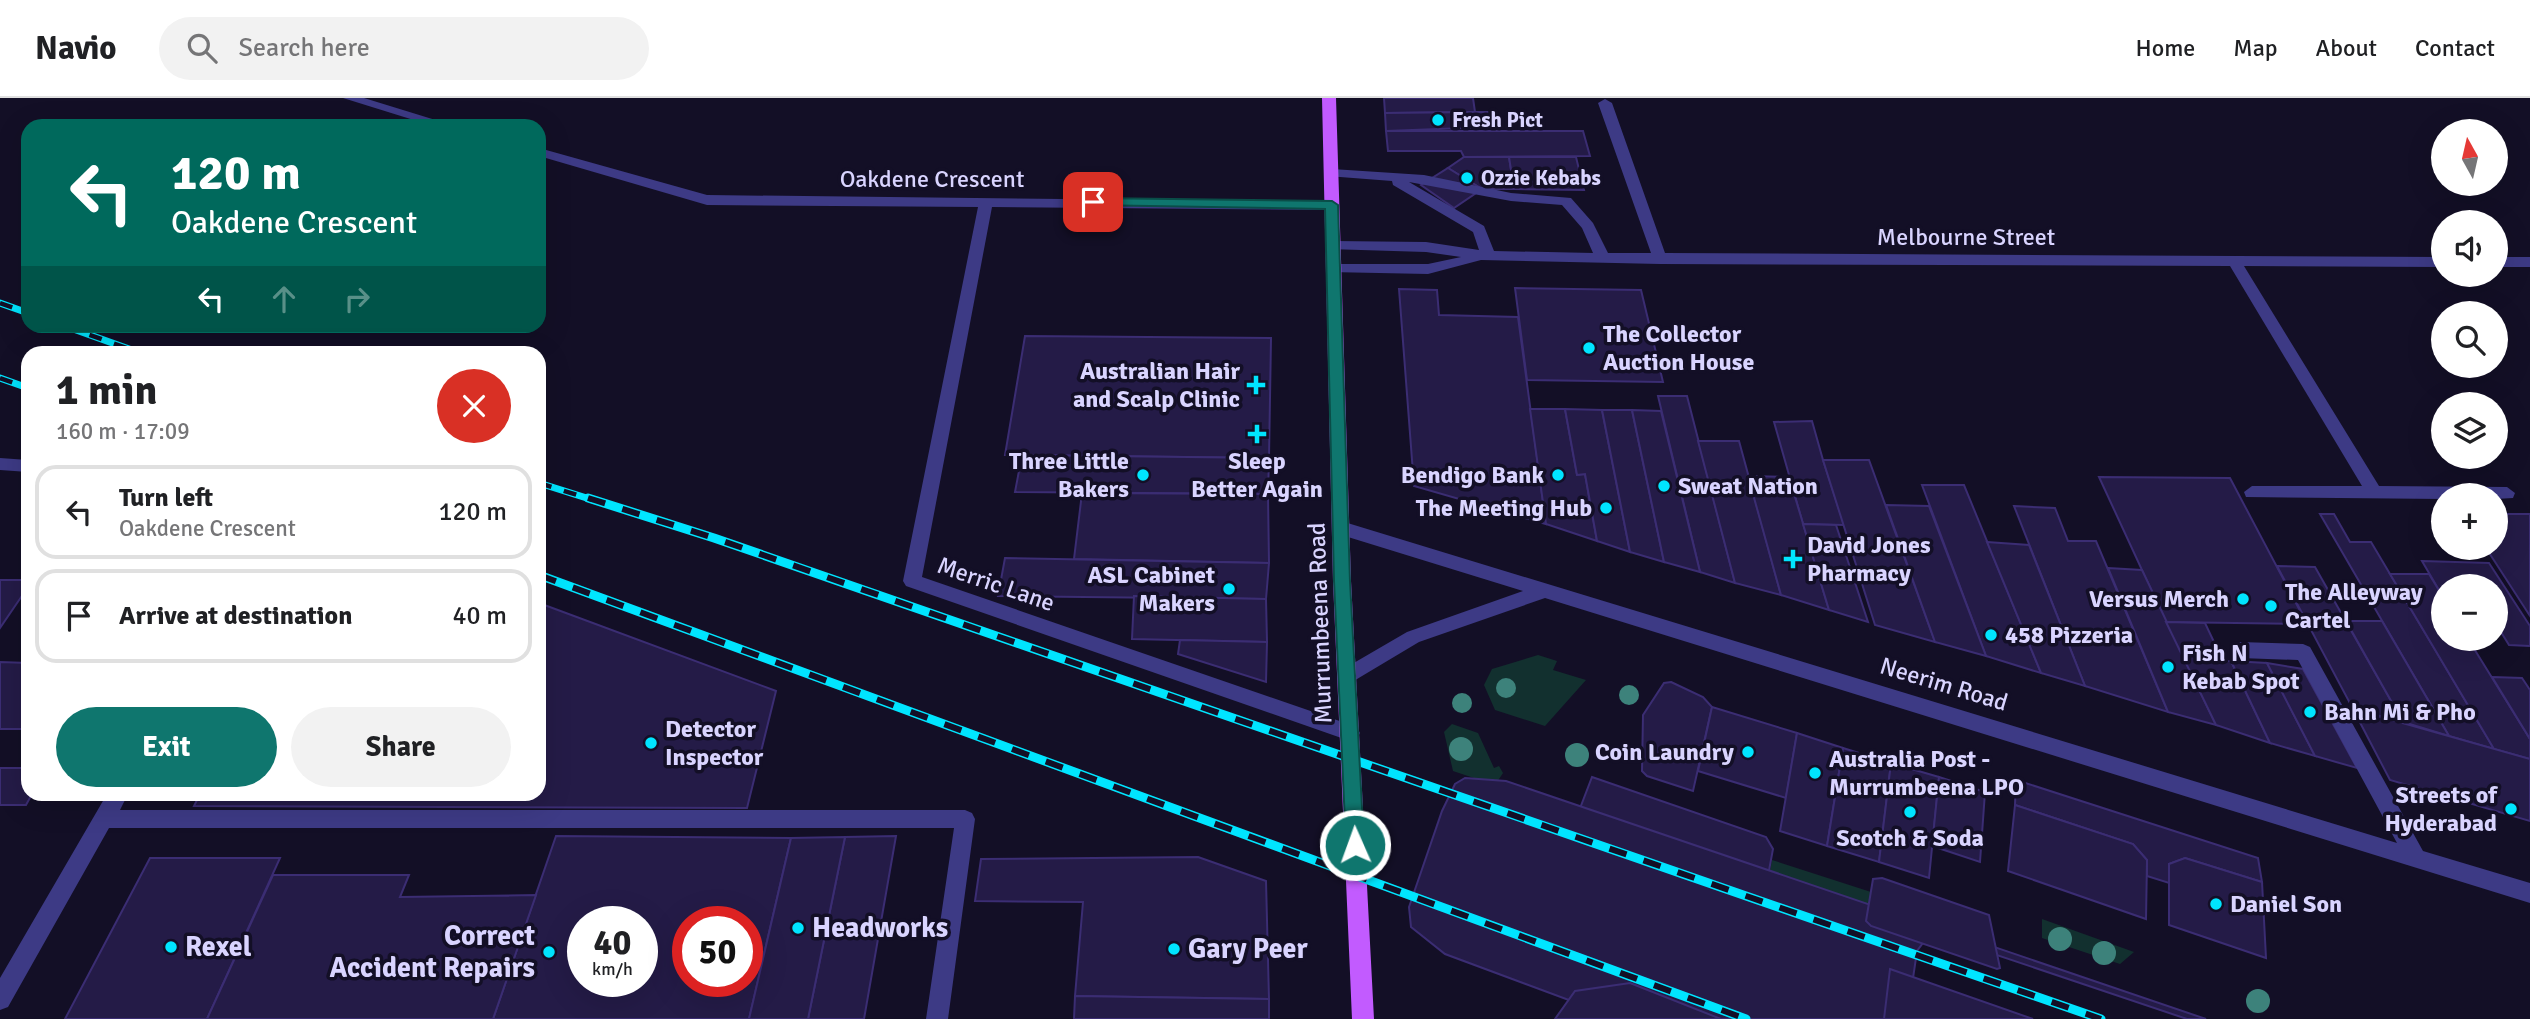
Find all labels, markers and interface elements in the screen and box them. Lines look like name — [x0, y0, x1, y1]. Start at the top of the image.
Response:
search box — [159, 17, 649, 80]
text: Navio — [35, 28, 117, 69]
icon: search — [183, 29, 221, 67]
text: Search here — [239, 32, 370, 64]
text: Home — [2135, 33, 2195, 63]
text: Map — [2233, 33, 2278, 63]
text: About — [2316, 33, 2377, 63]
text: Contact — [2415, 33, 2495, 63]
place label: Fresh Pict — [1452, 107, 1543, 133]
marker: Fresh Pict — [1430, 112, 1446, 128]
north arrow — [2431, 119, 2508, 196]
map controls — [2431, 119, 2508, 651]
text: 120 m — [171, 143, 301, 203]
icon: left — [56, 147, 147, 238]
street label: Oakdene Crescent — [840, 164, 1024, 194]
place label: Ozzie Kebabs — [1481, 165, 1601, 191]
marker: Ozzie Kebabs — [1459, 170, 1475, 186]
pin — [1063, 172, 1123, 232]
icon: arrive — [1074, 183, 1112, 221]
text: Oakdene Crescent — [171, 203, 417, 242]
button: sound — [2431, 210, 2508, 287]
street label: Melbourne Street — [1877, 222, 2055, 252]
icon: left — [192, 280, 230, 318]
icon: ahead — [265, 280, 303, 318]
icon: right — [338, 280, 376, 318]
button: search — [2431, 301, 2508, 378]
place label: The Collector Auction House — [1603, 319, 1754, 377]
marker: The Collector Auction House — [1581, 340, 1597, 356]
place label: Australian Hair and Scalp Clinic — [1073, 356, 1240, 414]
text: 1 min — [56, 365, 157, 416]
button: close — [437, 369, 511, 443]
marker: Australian Hair and Scalp Clinic — [1246, 375, 1266, 395]
button: layers — [2431, 392, 2508, 469]
text: 160 m · 17:09 — [56, 417, 190, 446]
marker: Sleep Better Again — [1247, 424, 1267, 444]
place label: Three Little Bakers — [1009, 446, 1129, 504]
place label: Sleep Better Again — [1191, 446, 1323, 504]
place label: Bendigo Bank — [1401, 460, 1544, 490]
marker: Three Little Bakers — [1135, 467, 1151, 483]
marker: Bendigo Bank — [1550, 467, 1566, 483]
place label: Sweat Nation — [1678, 471, 1818, 501]
marker: Sweat Nation — [1656, 478, 1672, 494]
text: Turn left — [119, 482, 213, 514]
button: + — [2431, 483, 2508, 560]
icon: left — [60, 493, 98, 531]
place label: The Meeting Hub — [1416, 493, 1592, 523]
text: 120 m — [438, 496, 507, 528]
marker: The Meeting Hub — [1598, 500, 1614, 516]
text: Oakdene Crescent — [119, 514, 296, 543]
street label: Murrumbeena Road — [1302, 522, 1338, 724]
place label: David Jones Pharmacy — [1807, 530, 1931, 588]
street label: Merric Lane — [933, 550, 1059, 618]
marker: David Jones Pharmacy — [1785, 551, 1801, 567]
place label: ASL Cabinet Makers — [1088, 560, 1215, 618]
button: − — [2431, 574, 2508, 651]
place label: The Alleyway Cartel — [2285, 577, 2423, 635]
marker: ASL Cabinet Makers — [1221, 581, 1237, 597]
place label: Versus Merch — [2089, 584, 2229, 614]
marker: Versus Merch — [2235, 591, 2251, 607]
icon: arrive — [60, 597, 98, 635]
marker: The Alleyway Cartel — [2263, 598, 2279, 614]
text: Arrive at destination — [119, 600, 352, 632]
text: 40 m — [452, 600, 507, 632]
place label: 458 Pizzeria — [2005, 620, 2133, 650]
marker: 458 Pizzeria — [1983, 627, 1999, 643]
place label: Fish N Kebab Spot — [2182, 638, 2300, 696]
street label: Neerim Road — [1877, 650, 2011, 718]
marker: Fish N Kebab Spot — [2160, 659, 2176, 675]
place label: Bahn Mi & Pho — [2324, 697, 2476, 727]
marker: Bahn Mi & Pho — [2302, 704, 2318, 720]
button: Exit — [56, 707, 277, 787]
button: Share — [291, 707, 511, 787]
place label: Detector Inspector — [665, 714, 764, 772]
marker: Detector Inspector — [643, 735, 659, 751]
place label: Coin Laundry — [1595, 737, 1734, 767]
marker: Coin Laundry — [1740, 744, 1756, 760]
place label: Australia Post - Murrumbeena LPO — [1829, 744, 2024, 802]
marker: Australia Post - Murrumbeena LPO — [1807, 765, 1823, 781]
place label: Streets of Hyderabad — [2384, 780, 2498, 838]
marker: Streets of Hyderabad — [2503, 801, 2519, 817]
marker: Scotch & Soda — [1902, 804, 1918, 820]
position arrow — [1318, 808, 1392, 882]
place label: Scotch & Soda — [1836, 823, 1984, 853]
place label: Daniel Son — [2230, 889, 2342, 919]
marker: Daniel Son — [2208, 896, 2224, 912]
speed limit sign: 50 — [672, 906, 763, 997]
place label: Headworks — [812, 911, 948, 945]
place label: Correct Accident Repairs — [329, 919, 536, 985]
marker: Headworks — [790, 920, 806, 936]
text: 40 — [594, 921, 631, 964]
place label: Rexel — [185, 930, 252, 964]
place label: Gary Peer — [1188, 932, 1308, 966]
marker: Rexel — [163, 939, 179, 955]
marker: Gary Peer — [1166, 941, 1182, 957]
marker: Correct Accident Repairs — [541, 944, 557, 960]
text: km/h — [592, 958, 633, 980]

